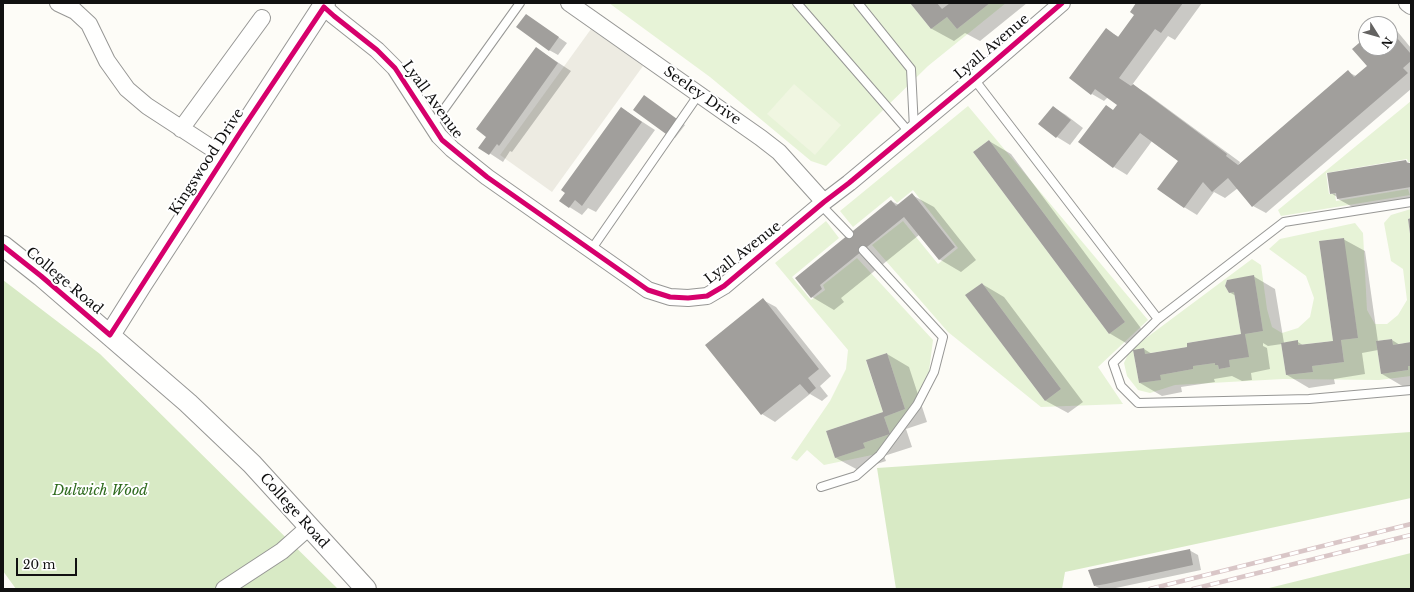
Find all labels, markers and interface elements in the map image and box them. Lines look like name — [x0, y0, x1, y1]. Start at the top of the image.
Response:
street label: Lyall Avenue — [951, 11, 1033, 83]
north arrow — [1358, 16, 1398, 56]
text: N — [1378, 34, 1395, 51]
street label: Lyall Avenue — [398, 58, 466, 142]
street label: Seeley Drive — [660, 63, 744, 129]
street label: Kingswood Drive — [166, 106, 248, 218]
street label: Lyall Avenue — [702, 218, 784, 288]
street label: College Road — [22, 244, 106, 318]
street label: College Road — [256, 470, 332, 552]
park label: Dulwich Wood — [52, 483, 148, 499]
scale bar — [18, 550, 79, 576]
text: 20 m — [23, 557, 55, 572]

